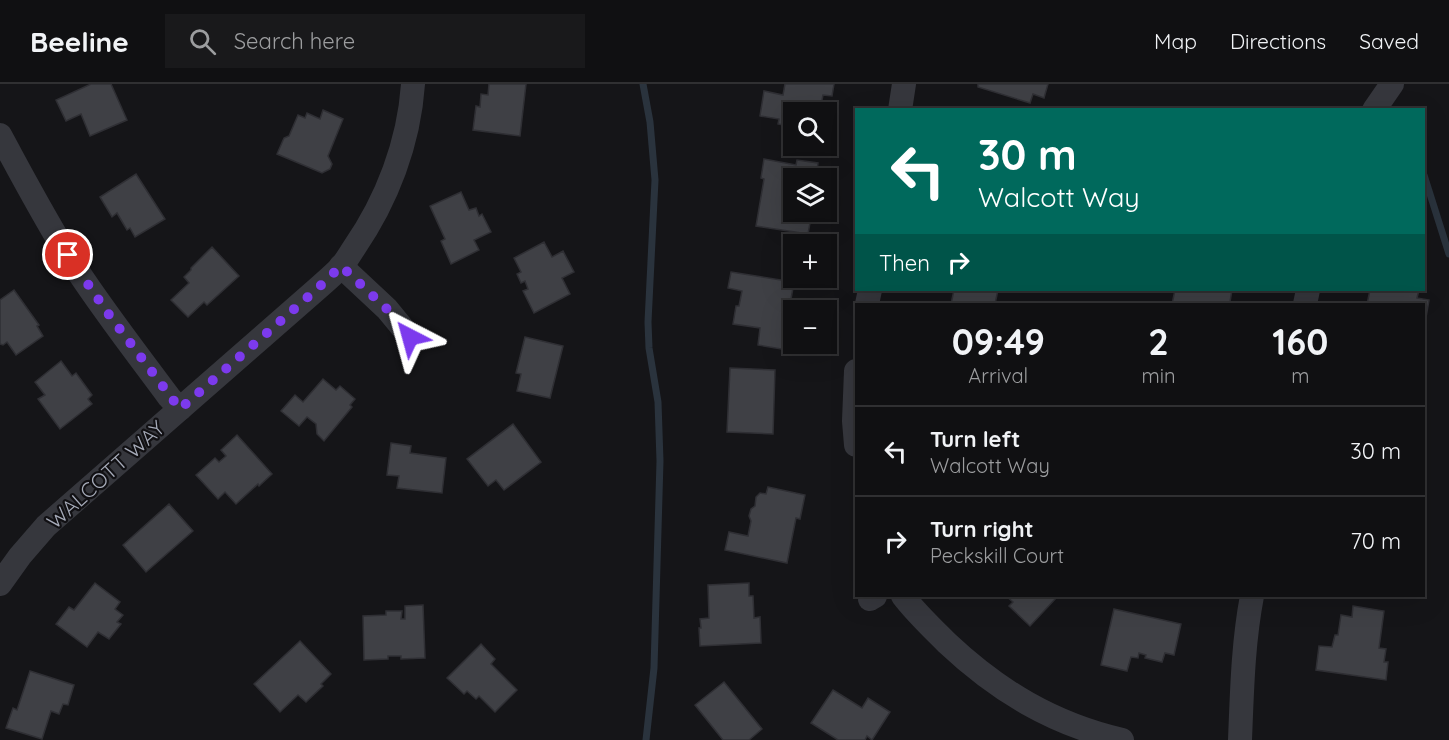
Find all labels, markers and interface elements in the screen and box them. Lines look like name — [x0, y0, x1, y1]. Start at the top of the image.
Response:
search box — [165, 14, 585, 68]
text: Beeline — [30, 24, 129, 59]
icon: search — [186, 25, 219, 58]
text: Search here — [234, 27, 355, 55]
text: Map — [1154, 28, 1197, 54]
text: Directions — [1230, 28, 1326, 54]
text: Saved — [1359, 28, 1419, 54]
map controls — [783, 102, 837, 354]
button: search — [783, 102, 837, 156]
text: 30 m — [978, 128, 1077, 181]
icon: left — [879, 132, 957, 210]
button: layers — [783, 168, 837, 222]
text: Walcott Way — [978, 180, 1140, 214]
pin — [42, 229, 93, 280]
button: + — [783, 234, 837, 288]
icon: arrive — [51, 238, 84, 271]
icon: right — [942, 246, 975, 279]
text: Then — [879, 249, 930, 277]
button: − — [783, 300, 837, 354]
position arrow — [378, 305, 442, 369]
text: 09:49 — [952, 319, 1045, 364]
text: 2 — [1148, 319, 1169, 364]
text: 160 — [1272, 319, 1328, 364]
text: Arrival — [968, 363, 1028, 388]
text: min — [1142, 363, 1176, 388]
text: m — [1291, 363, 1309, 388]
street label: WALCOTT WAY — [41, 414, 170, 534]
text: Turn left — [930, 425, 1020, 453]
icon: left — [879, 435, 912, 468]
text: 30 m — [1350, 437, 1401, 465]
text: Walcott Way — [930, 453, 1050, 478]
text: Turn right — [930, 515, 1034, 543]
icon: right — [879, 525, 912, 558]
text: 70 m — [1351, 527, 1401, 555]
text: Peckskill Court — [930, 543, 1064, 568]

